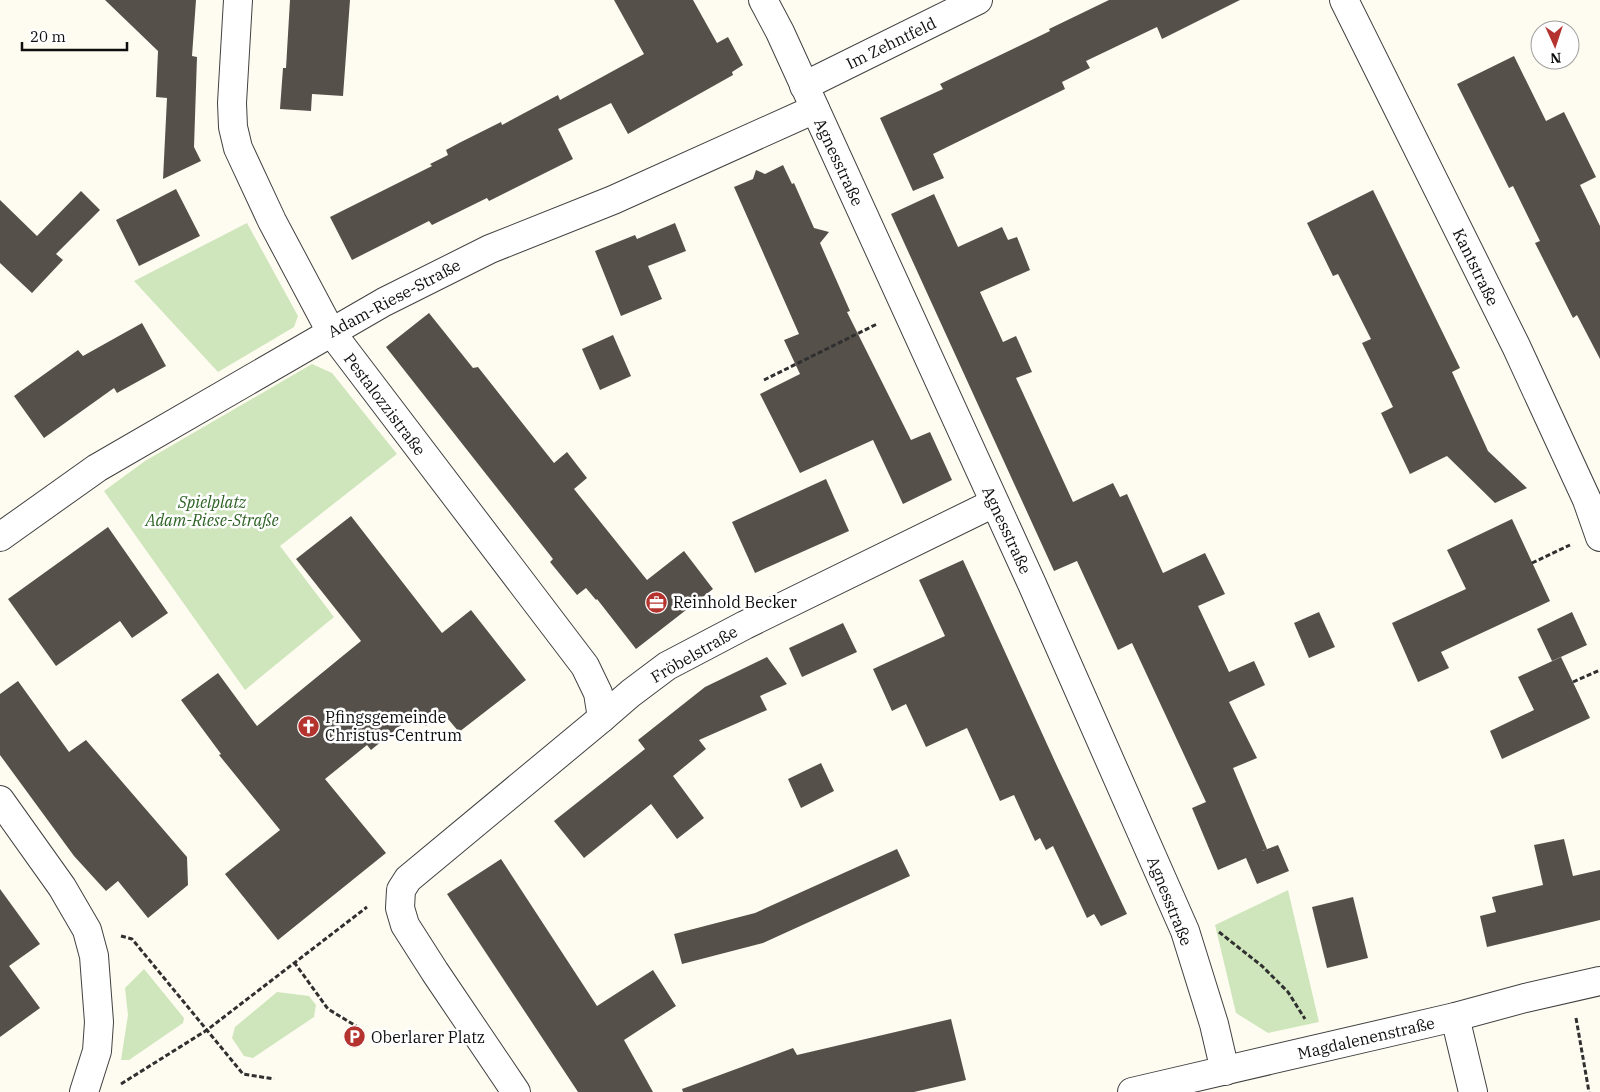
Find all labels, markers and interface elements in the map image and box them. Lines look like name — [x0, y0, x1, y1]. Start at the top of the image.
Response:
street label: Im Zehntfeld — [843, 13, 939, 73]
scale bar — [22, 20, 128, 52]
north arrow — [1530, 20, 1580, 70]
text: 20 m — [30, 27, 66, 46]
text: N — [1550, 49, 1562, 67]
street label: Agnesstraße — [810, 115, 868, 209]
street label: Kantstraße — [1449, 225, 1503, 309]
street label: Adam-Riese-Straße — [324, 255, 464, 341]
street label: Pestalozzistraße — [340, 349, 430, 459]
street label: Agnesstraße — [978, 483, 1036, 577]
park label: Spielplatz Adam-Riese-Straße — [144, 492, 279, 530]
office icon: Reinhold Becker — [645, 590, 669, 614]
place label: Reinhold Becker — [673, 592, 797, 612]
street label: Fröbelstraße — [647, 621, 741, 687]
place label: Pfingsgemeinde Christus-Centrum — [325, 707, 462, 745]
church icon: Pfingsgemeinde Christus-Centrum — [297, 714, 321, 738]
street label: Agnesstraße — [1143, 854, 1197, 948]
street label: Magdalenenstraße — [1295, 1012, 1437, 1064]
parking icon: Oberlarer Platz — [343, 1025, 367, 1049]
place label: Oberlarer Platz — [371, 1027, 485, 1047]

